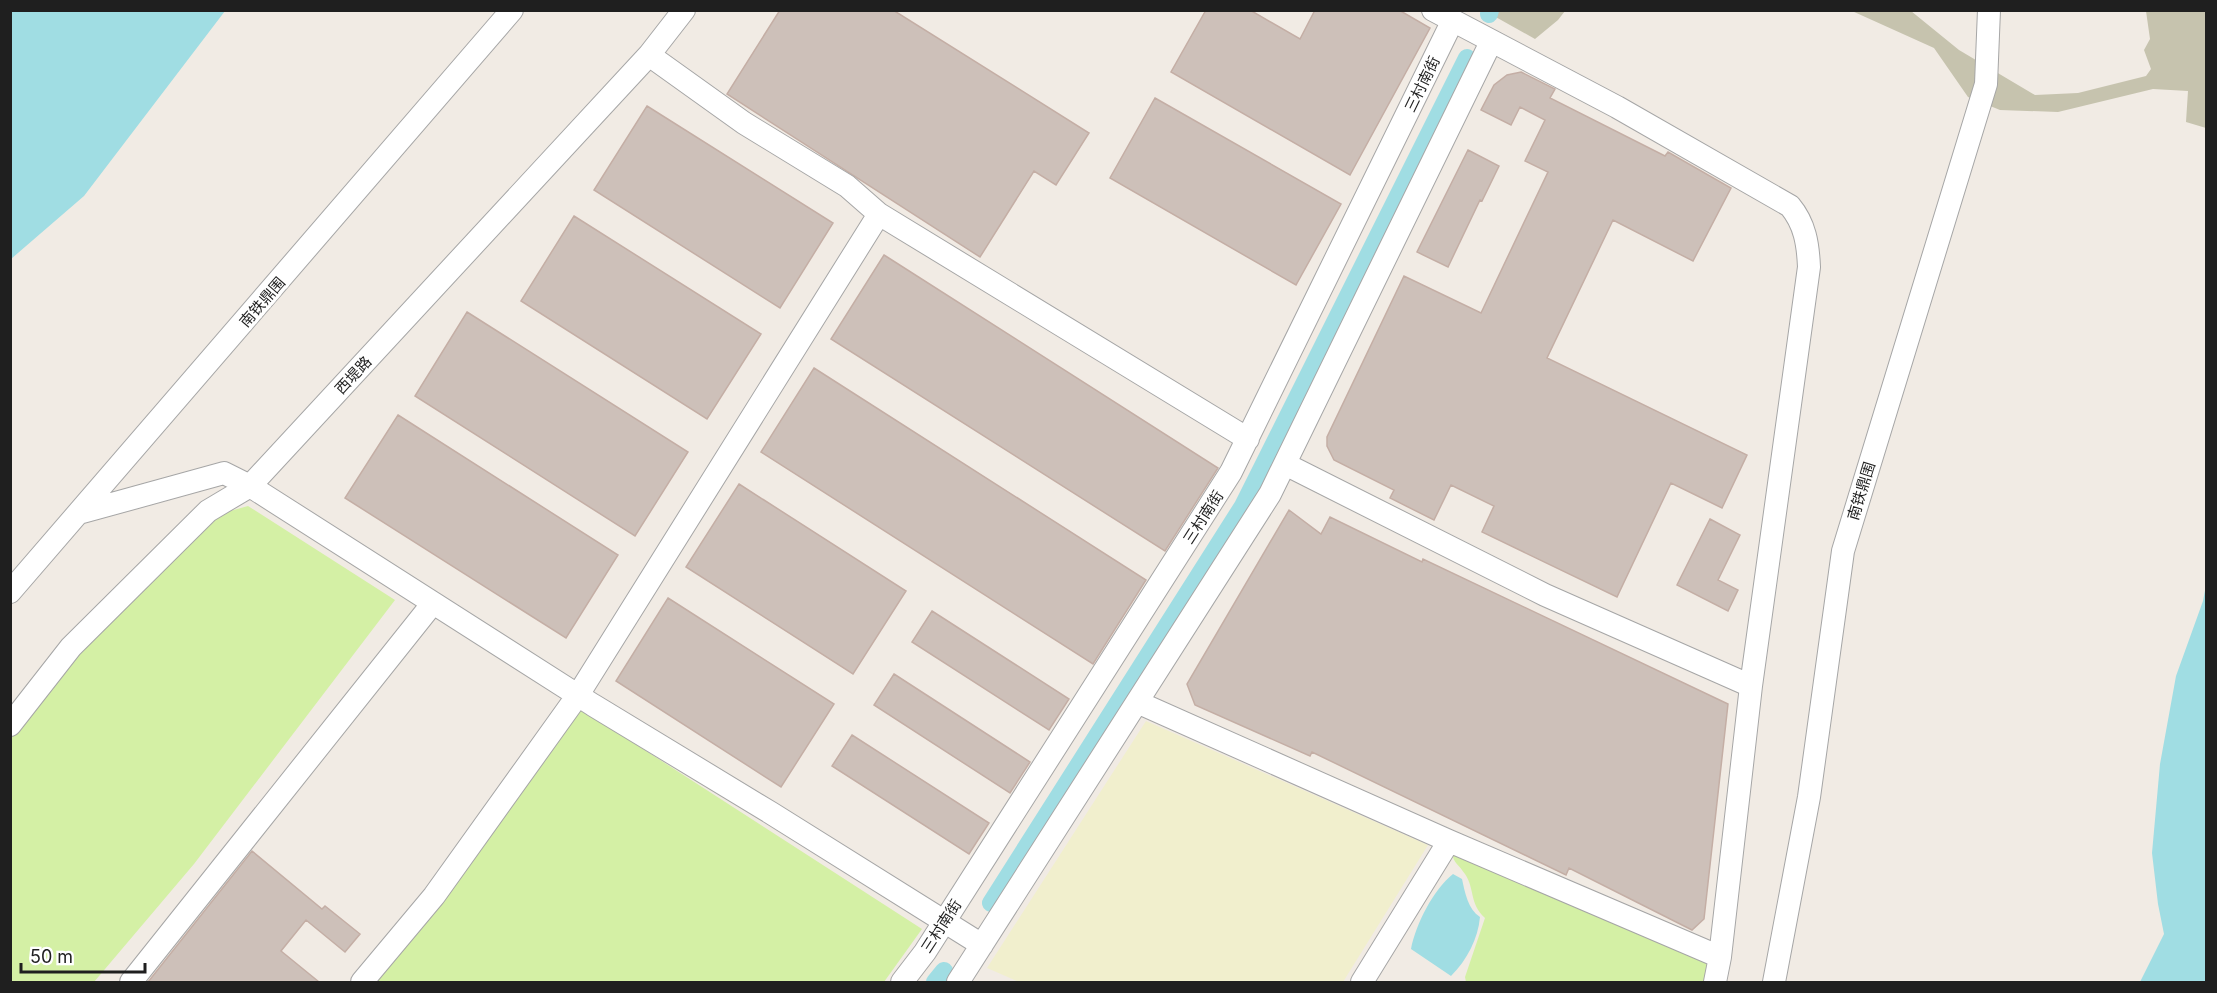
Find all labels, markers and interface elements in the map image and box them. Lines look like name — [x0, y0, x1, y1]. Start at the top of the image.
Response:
street label: 三村南街 — [1400, 53, 1444, 115]
street label: 南铁鼎围 — [235, 273, 289, 331]
street label: 西堤路 — [331, 352, 375, 398]
street label: 南铁鼎围 — [1843, 460, 1879, 522]
street label: 三村南街 — [1179, 487, 1227, 547]
street label: 三村南街 — [917, 896, 965, 956]
scale bar — [21, 936, 146, 974]
text: 50 m — [30, 946, 73, 967]

